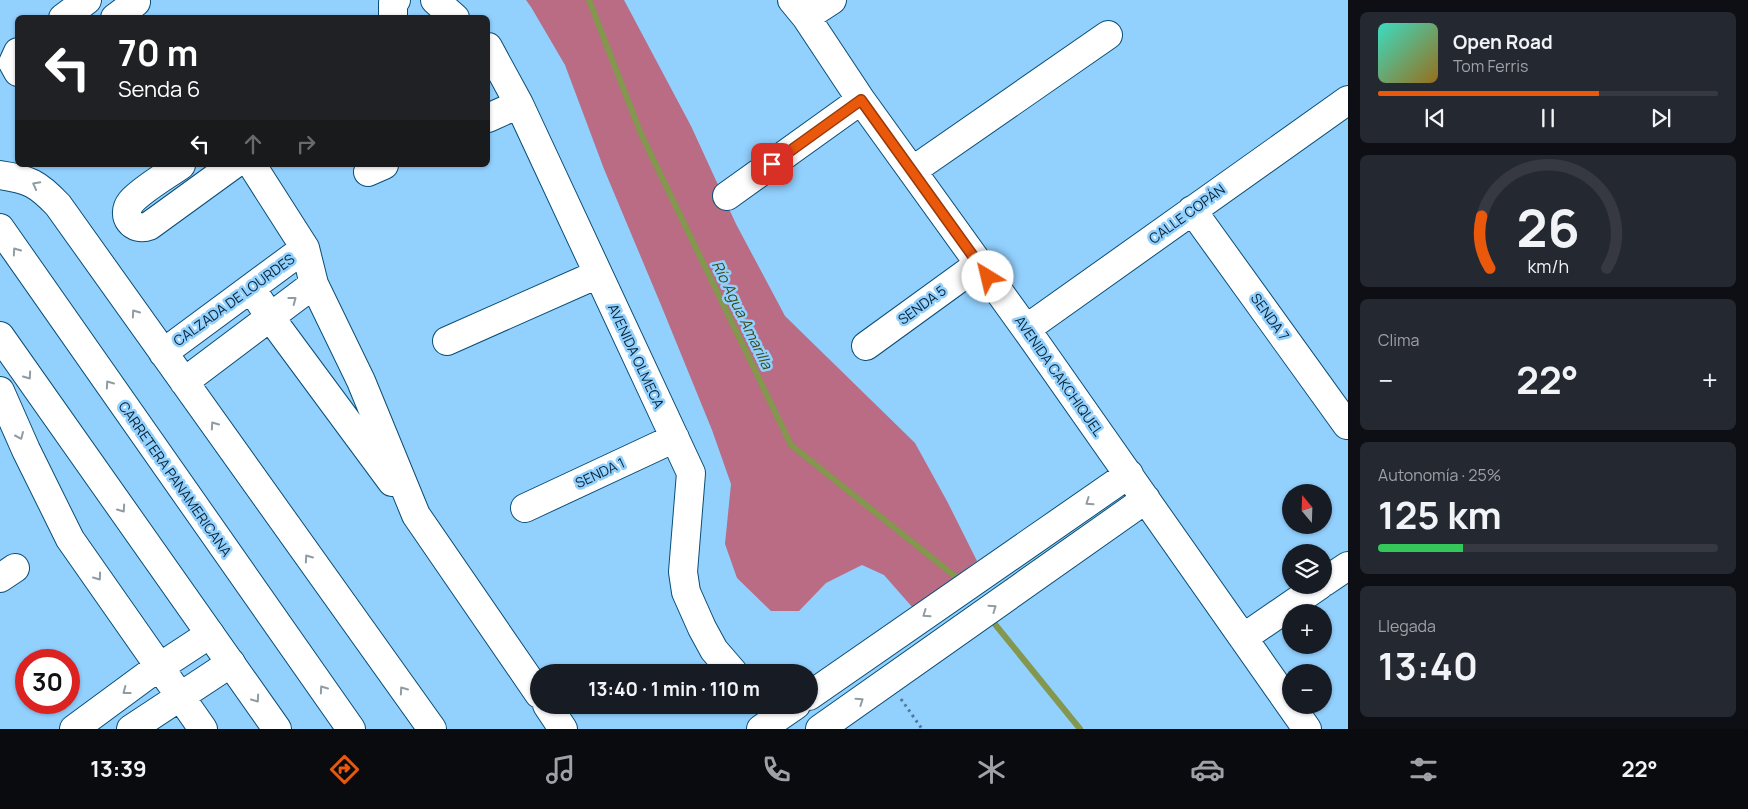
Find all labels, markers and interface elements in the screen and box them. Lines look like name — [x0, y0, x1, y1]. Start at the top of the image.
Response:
text: 70 m — [118, 29, 198, 77]
text: Open Road — [1453, 29, 1553, 55]
icon: left — [35, 35, 100, 100]
text: Tom Ferris — [1453, 55, 1528, 77]
text: Senda 6 — [118, 74, 200, 104]
icon: previous — [1421, 104, 1449, 132]
icon: pause — [1534, 104, 1562, 132]
icon: next — [1647, 104, 1675, 132]
icon: left — [186, 130, 214, 158]
icon: ahead — [239, 130, 267, 158]
icon: right — [292, 130, 320, 158]
pin — [751, 143, 793, 185]
icon: arrive — [758, 150, 786, 178]
street label: CALLE COPÁN — [1145, 179, 1229, 248]
one-way arrow — [32, 181, 41, 191]
text: 26 — [1516, 192, 1580, 263]
one-way arrow — [13, 247, 22, 257]
street label: CALZADA DE LOURDES — [169, 249, 298, 350]
position arrow — [961, 250, 1013, 302]
text: km/h — [1527, 254, 1569, 278]
water label: Río Agua Amarilla — [707, 257, 778, 373]
street label: SENDA 5 — [894, 281, 950, 328]
street label: SENDA 7 — [1247, 289, 1294, 344]
one-way arrow — [287, 297, 297, 306]
street label: AVENIDA OLMECA — [604, 300, 669, 411]
one-way arrow — [132, 309, 141, 319]
street label: AVENIDA CAKCHIQUEL — [1011, 312, 1108, 440]
text: Clima — [1378, 329, 1419, 351]
text: 22° — [1516, 353, 1579, 405]
text: − — [1378, 361, 1393, 399]
text: + — [1702, 361, 1718, 399]
one-way arrow — [22, 370, 31, 380]
one-way arrow — [106, 380, 115, 390]
street label: CARRETERA PANAMERICANA — [115, 397, 236, 560]
one-way arrow — [211, 421, 220, 431]
one-way arrow — [13, 431, 24, 440]
street label: SENDA 1 — [572, 453, 628, 492]
text: Autonomía · 25% — [1378, 464, 1501, 486]
north arrow — [1282, 484, 1332, 534]
map controls — [1282, 484, 1332, 714]
text: 125 km — [1378, 488, 1502, 540]
one-way arrow — [1085, 496, 1094, 505]
one-way arrow — [116, 503, 125, 512]
button: layers — [1282, 544, 1332, 594]
one-way arrow — [305, 554, 314, 563]
one-way arrow — [92, 571, 101, 581]
button: + — [1282, 604, 1332, 654]
one-way arrow — [987, 605, 997, 614]
one-way arrow — [923, 608, 932, 617]
text: Llegada — [1378, 615, 1436, 637]
text: 13:40 — [1378, 639, 1478, 691]
speed limit sign: 30 — [15, 649, 80, 714]
button: − — [1282, 664, 1332, 714]
text: 13:40 · 1 min · 110 m — [588, 676, 760, 702]
one-way arrow — [123, 685, 132, 693]
one-way arrow — [320, 685, 329, 695]
one-way arrow — [400, 686, 409, 696]
one-way arrow — [250, 693, 259, 703]
one-way arrow — [854, 698, 864, 707]
icon: directions — [327, 752, 362, 787]
icon: music — [543, 752, 578, 787]
icon: phone — [759, 752, 794, 787]
icon: climate — [974, 752, 1009, 787]
icon: car — [1190, 752, 1225, 787]
icon: filters — [1406, 752, 1441, 787]
text: 13:39 — [90, 754, 147, 784]
text: 22° — [1621, 754, 1658, 784]

